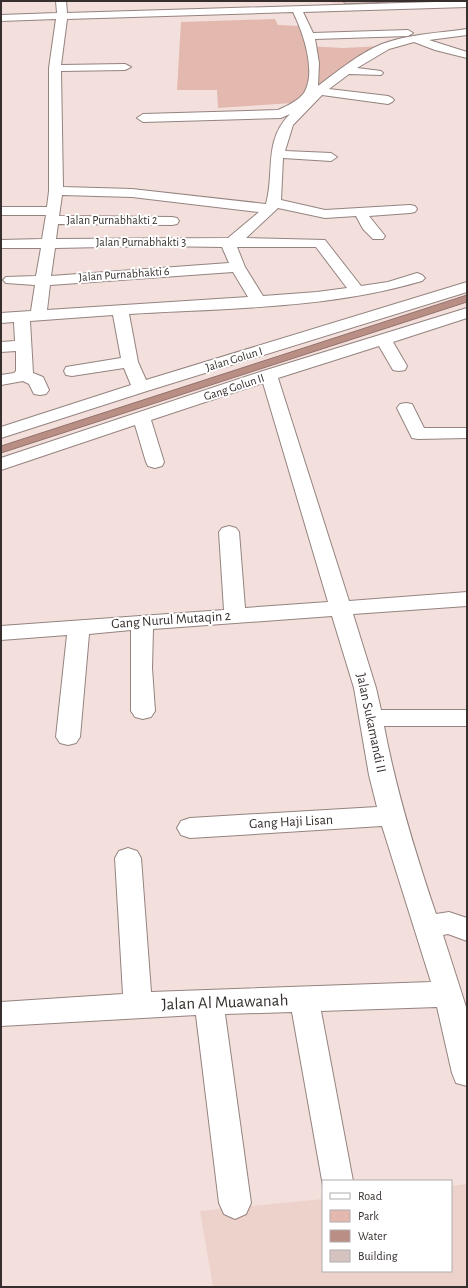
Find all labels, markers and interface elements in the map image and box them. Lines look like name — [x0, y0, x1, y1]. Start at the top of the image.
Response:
street label: Jalan Purnabhakti 2 — [67, 214, 158, 226]
street label: Jalan Purnabhakti 3 — [96, 236, 186, 248]
street label: Jalan Purnabhakti 6 — [78, 265, 170, 283]
street label: Jalan Golun I — [204, 345, 264, 373]
street label: Gang Golun II — [202, 372, 266, 402]
street label: Gang Nurul Mutaqin 2 — [111, 609, 231, 631]
street label: Jalan Sukamandi II — [354, 672, 388, 774]
street label: Gang Haji Lisan — [249, 813, 333, 831]
street label: Jalan Al Muawanah — [161, 991, 289, 1013]
legend — [322, 1180, 452, 1272]
text: Road — [358, 1190, 382, 1202]
text: Park — [358, 1210, 379, 1222]
text: Water — [358, 1230, 387, 1242]
text: Building — [358, 1250, 398, 1262]

